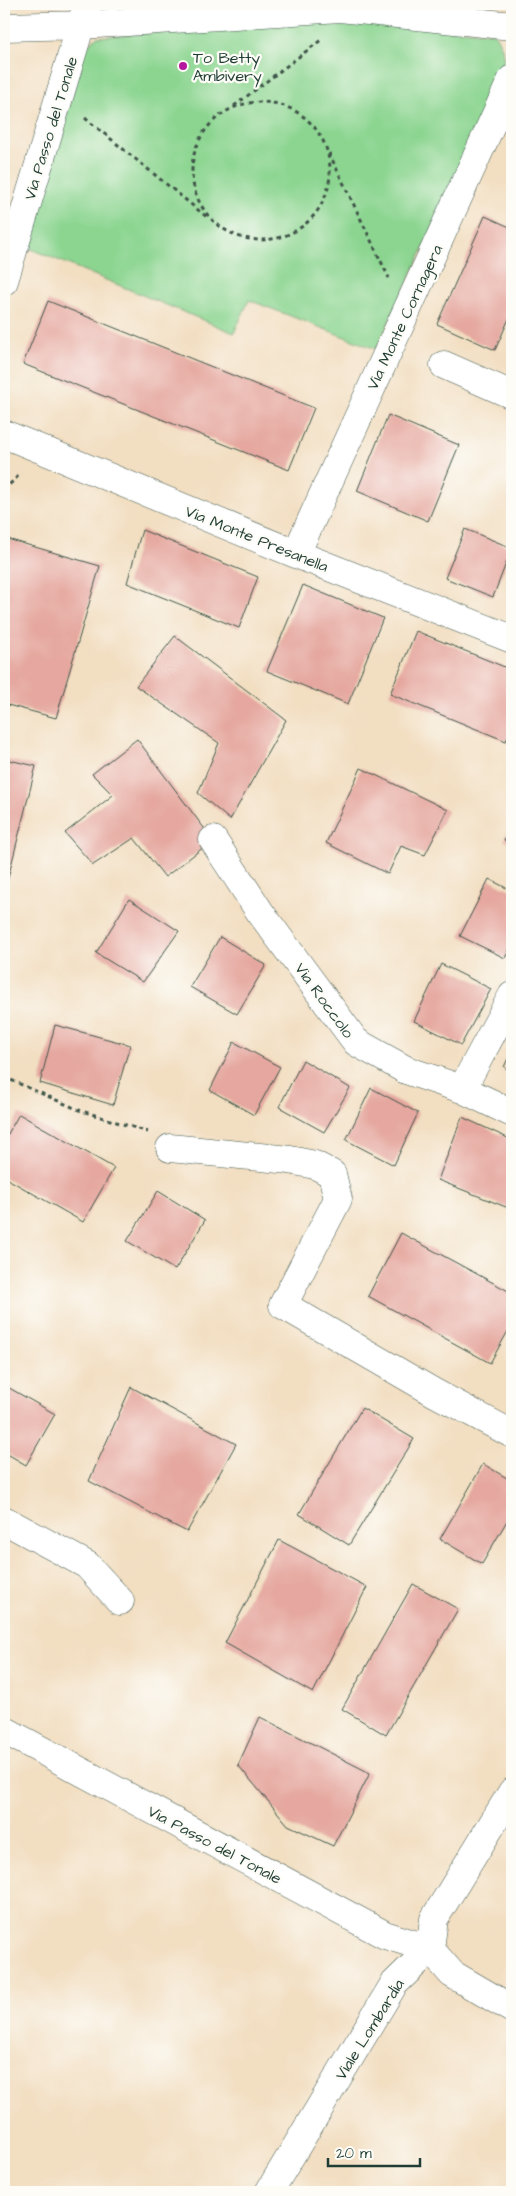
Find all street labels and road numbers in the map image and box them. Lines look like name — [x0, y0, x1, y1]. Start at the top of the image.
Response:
street label: Via Passo del Tonale — [19, 54, 83, 203]
street label: Via Monte Cornagera — [362, 241, 449, 394]
street label: Via Monte Presanella — [182, 500, 331, 578]
street label: Via Roccolo — [289, 958, 359, 1043]
street label: Via Passo del Tonale — [144, 1800, 286, 1890]
street label: Viale Lombardia — [330, 1975, 410, 2084]

